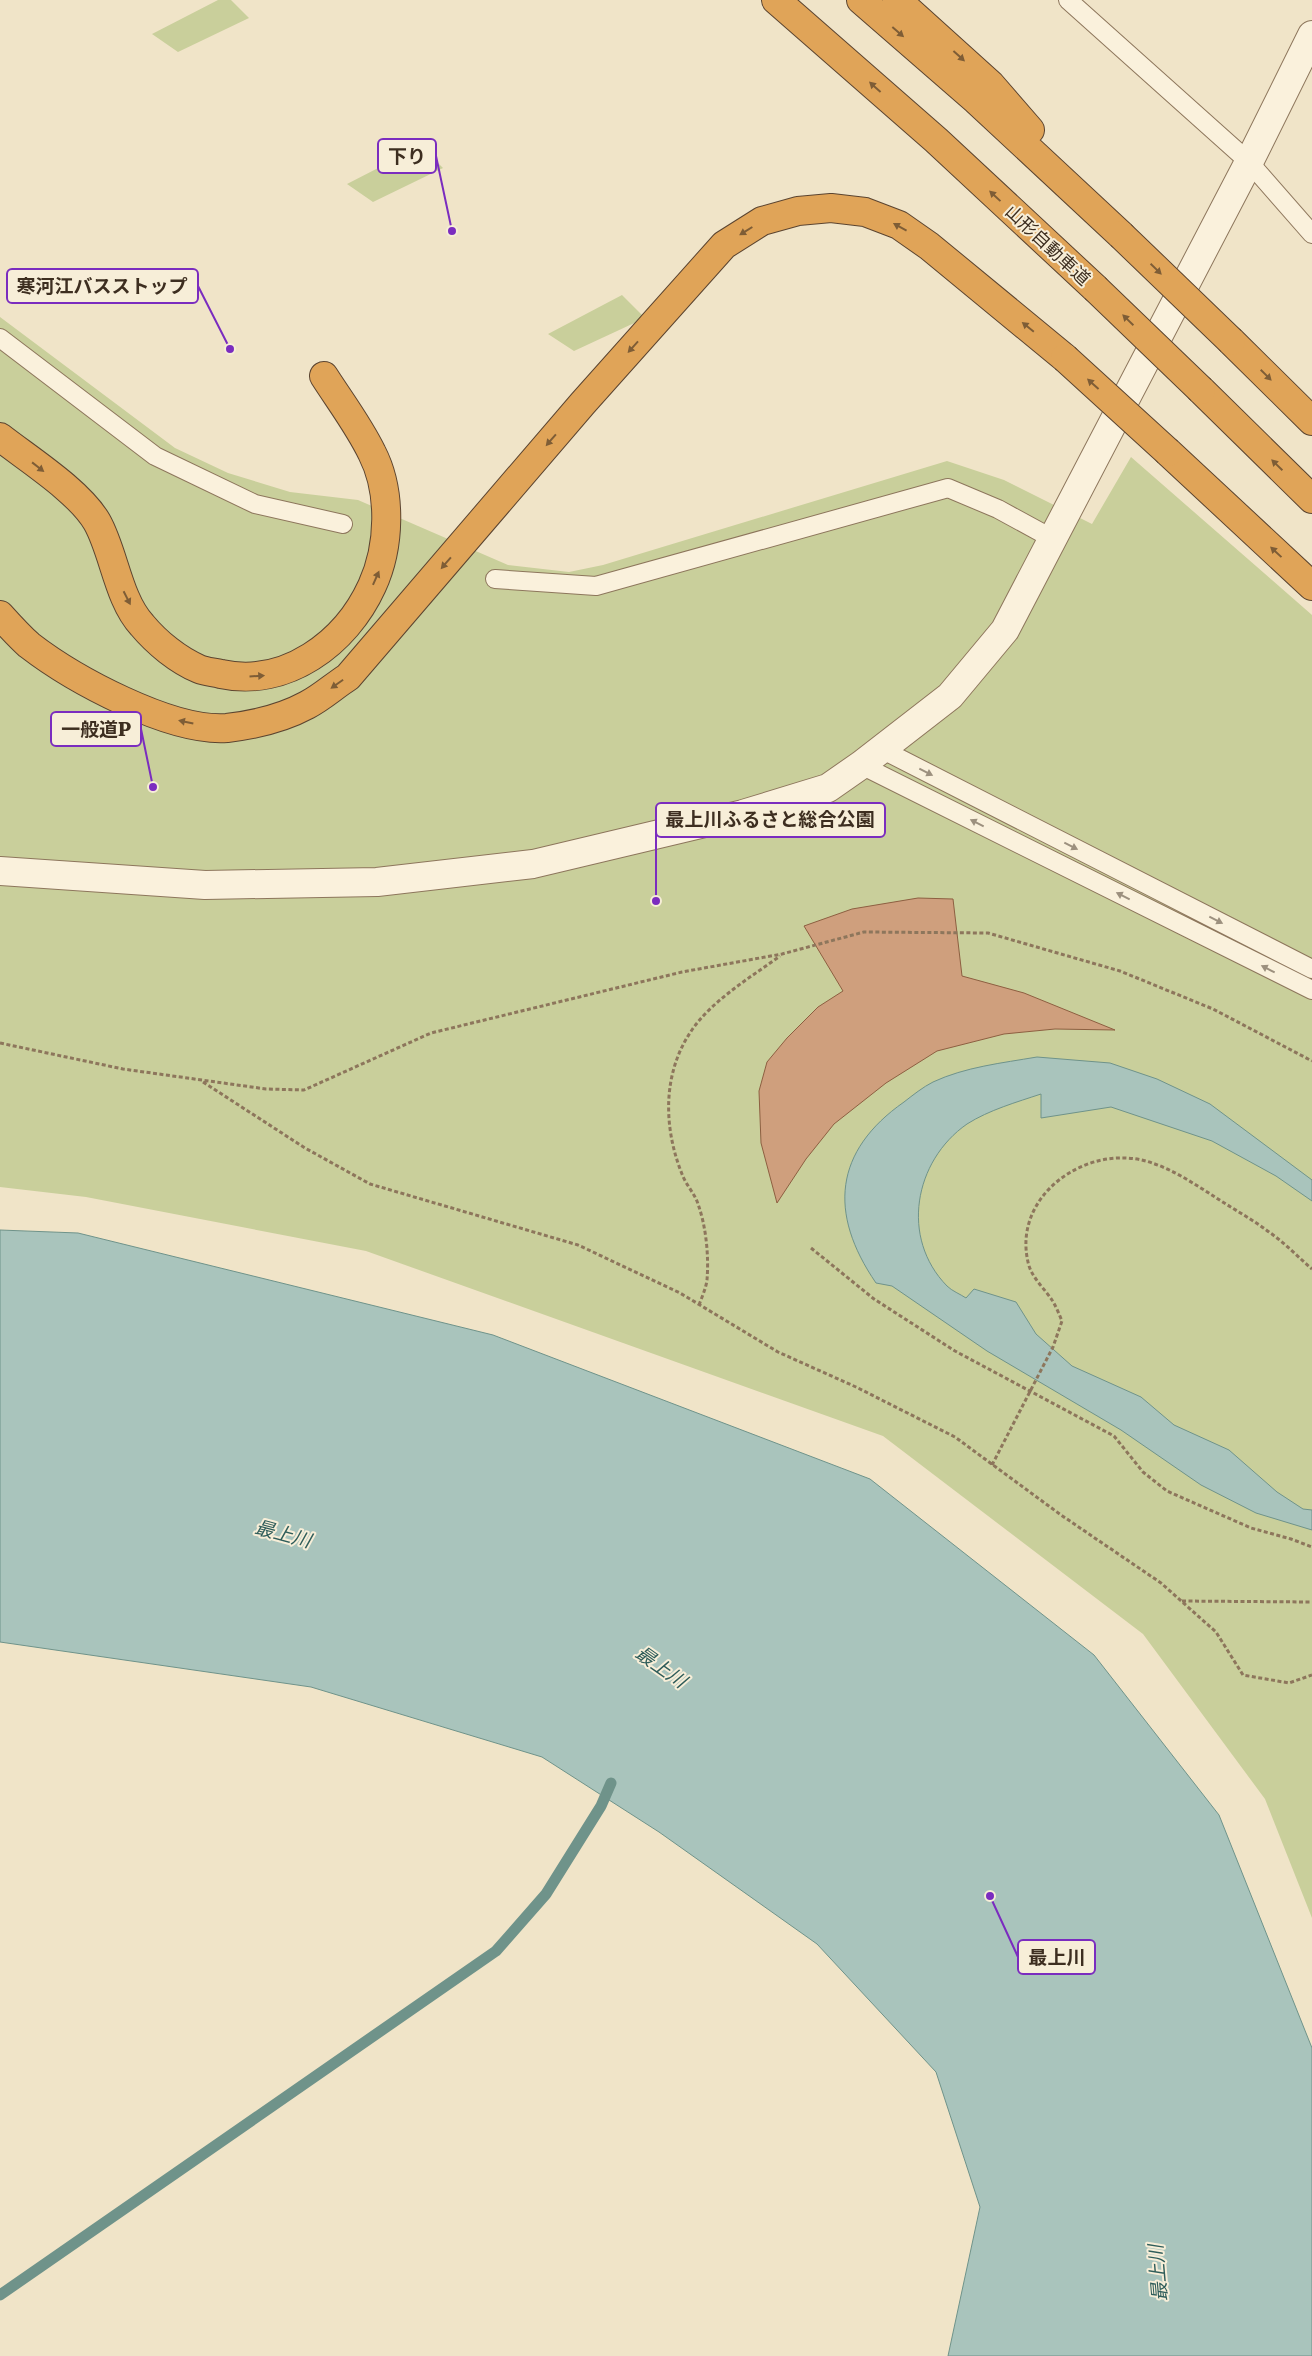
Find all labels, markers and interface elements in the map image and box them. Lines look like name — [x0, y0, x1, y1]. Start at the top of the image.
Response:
one-way arrow — [891, 26, 903, 38]
one-way arrow — [953, 50, 965, 62]
one-way arrow — [868, 81, 881, 92]
callout: 下り — [378, 139, 436, 173]
text: 下り — [388, 145, 426, 168]
one-way arrow — [990, 190, 1002, 202]
street label: 山形自動車道 — [1001, 200, 1095, 290]
one-way arrow — [894, 222, 907, 231]
one-way arrow — [739, 226, 752, 236]
one-way arrow — [1150, 262, 1162, 274]
callout: 寒河江バスストップ — [7, 269, 198, 303]
text: 寒河江バスストップ — [16, 275, 188, 298]
one-way arrow — [1122, 314, 1134, 326]
one-way arrow — [1021, 322, 1034, 333]
one-way arrow — [627, 340, 639, 352]
one-way arrow — [1260, 369, 1272, 381]
one-way arrow — [1087, 378, 1100, 389]
one-way arrow — [546, 433, 557, 446]
one-way arrow — [1271, 459, 1283, 471]
one-way arrow — [31, 462, 44, 473]
one-way arrow — [1271, 546, 1283, 558]
one-way arrow — [440, 557, 451, 570]
one-way arrow — [372, 571, 380, 585]
one-way arrow — [123, 591, 131, 605]
one-way arrow — [249, 672, 265, 680]
one-way arrow — [331, 679, 344, 689]
callout: 一般道P — [51, 712, 141, 746]
text: 一般道P — [61, 718, 131, 741]
one-way arrow — [178, 718, 193, 726]
one-way arrow — [919, 768, 934, 776]
callout: 最上川ふるさと総合公園 — [656, 803, 885, 837]
text: 最上川ふるさと総合公園 — [665, 808, 875, 831]
one-way arrow — [970, 819, 985, 827]
one-way arrow — [1064, 842, 1078, 850]
one-way arrow — [1115, 892, 1130, 900]
one-way arrow — [1208, 916, 1223, 924]
one-way arrow — [1261, 965, 1275, 973]
water label: 最上川 — [252, 1516, 315, 1553]
water label: 最上川 — [631, 1641, 693, 1694]
callout: 最上川 — [1018, 1940, 1095, 1974]
text: 最上川 — [1028, 1946, 1086, 1969]
water label: 最上川 — [1144, 2242, 1172, 2302]

